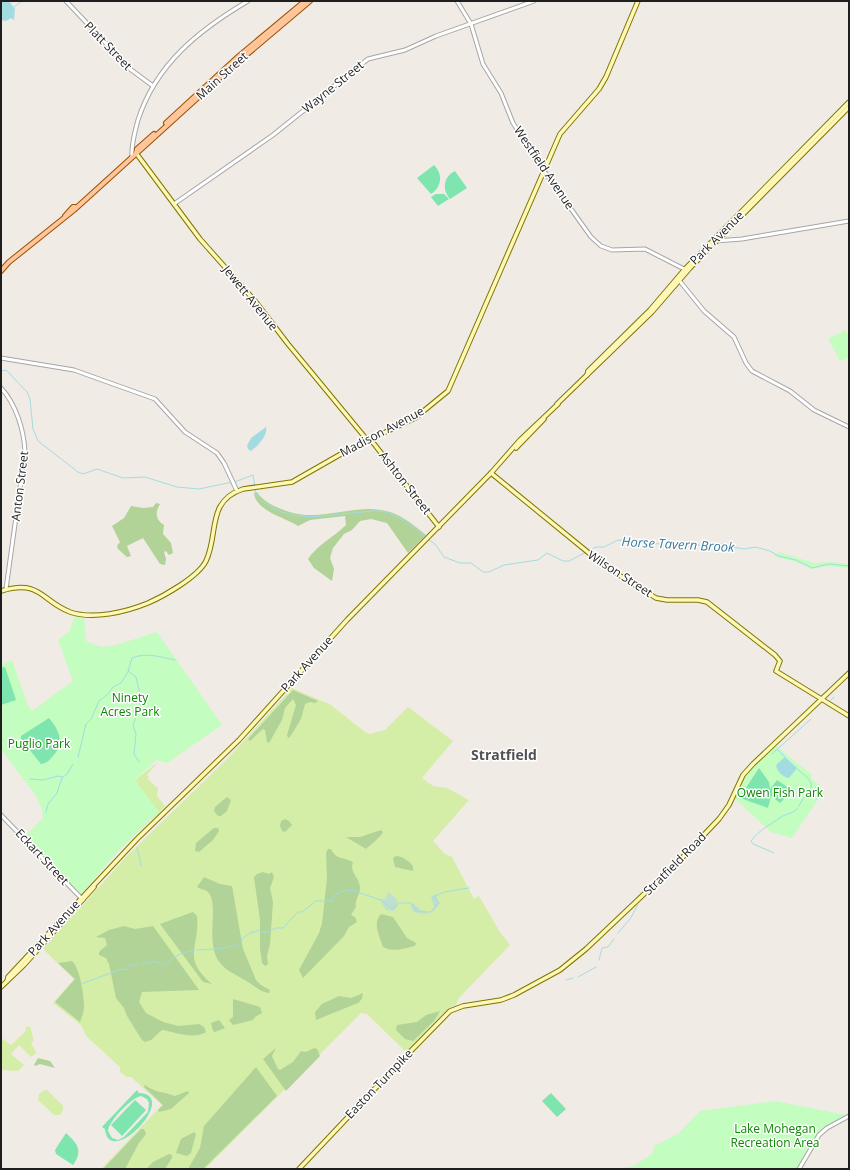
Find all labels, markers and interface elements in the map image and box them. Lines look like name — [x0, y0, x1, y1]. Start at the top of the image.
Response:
street label: Platt Street — [81, 17, 136, 74]
street label: Main Street — [192, 48, 251, 104]
street label: Wayne Street — [298, 57, 367, 117]
street label: Westfield Avenue — [510, 123, 579, 213]
street label: Park Avenue — [686, 207, 748, 268]
street label: Jewett Avenue — [218, 261, 282, 334]
street label: Madison Avenue — [337, 402, 427, 461]
street label: Ashton Street — [375, 447, 436, 518]
street label: Anton Street — [7, 450, 32, 522]
water label: Horse Tavern Brook — [621, 532, 736, 556]
street label: Wilson Street — [585, 546, 656, 601]
street label: Park Avenue — [277, 632, 337, 695]
park label: Ninety Acres Park — [101, 689, 160, 720]
park label: Puglio Park — [8, 735, 71, 752]
district label: Stratfield — [471, 745, 537, 764]
park label: Owen Fish Park — [737, 784, 824, 801]
street label: Eckart Street — [12, 825, 73, 888]
street label: Stratfield Road — [639, 828, 710, 899]
street label: Park Avenue — [24, 896, 84, 959]
street label: Easton Turnpike — [341, 1045, 416, 1122]
park label: Lake Mohegan Recreation Area — [730, 1120, 820, 1151]

